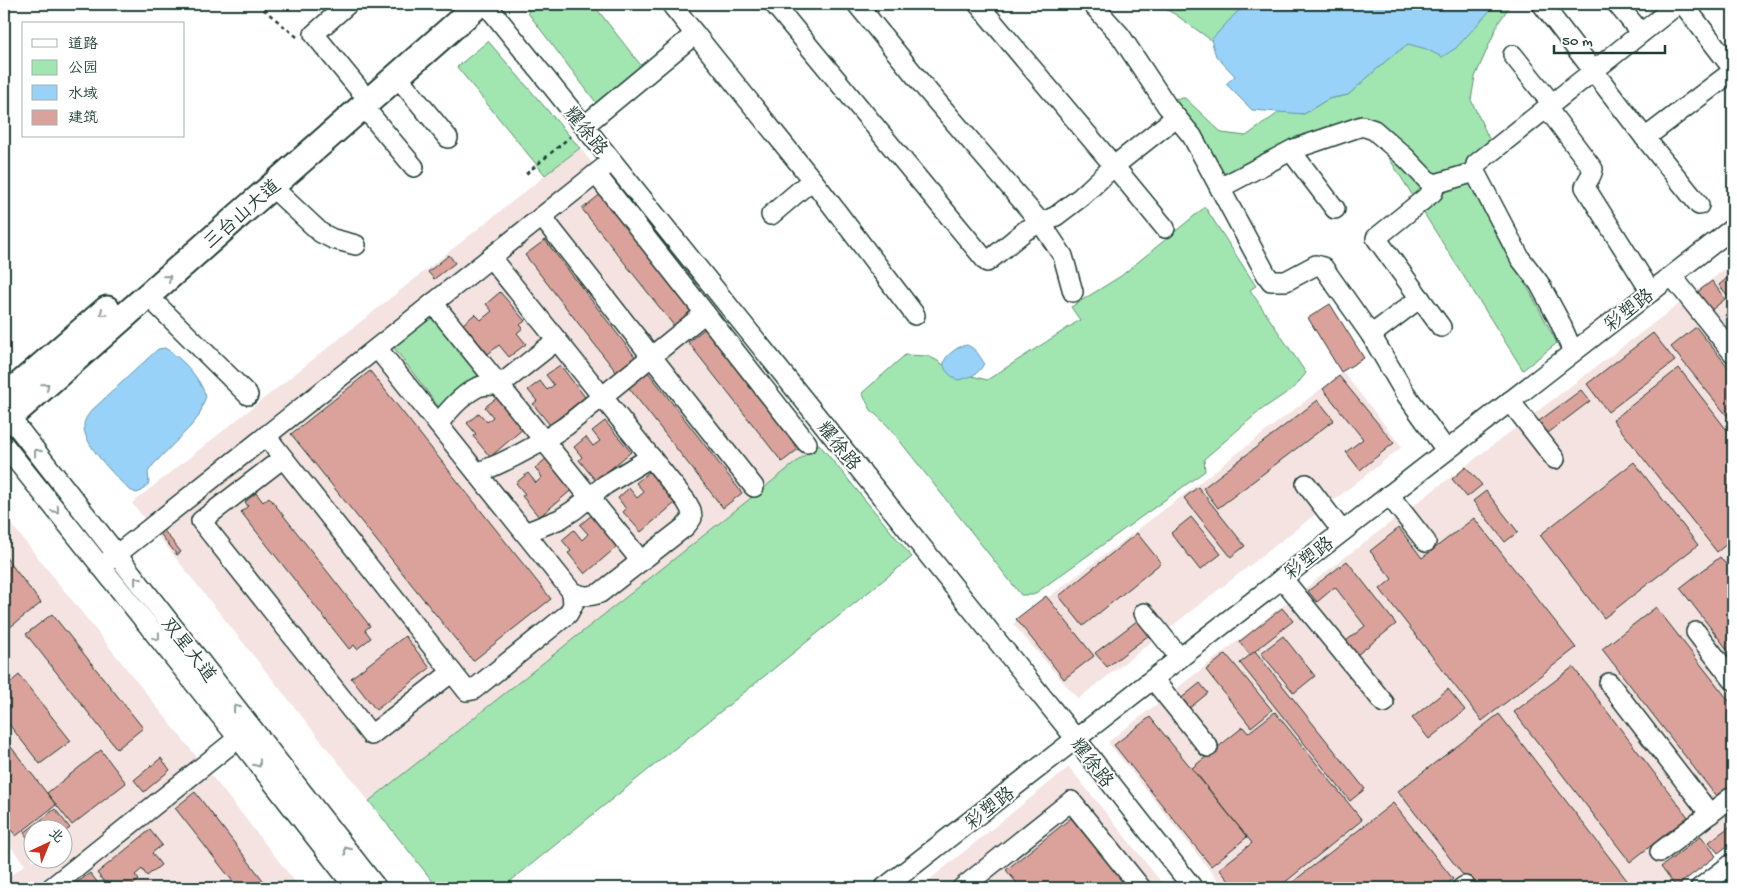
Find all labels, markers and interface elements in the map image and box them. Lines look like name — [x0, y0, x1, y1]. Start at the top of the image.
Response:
legend — [22, 22, 185, 138]
scale bar — [1554, 22, 1666, 54]
text: 50 m — [1562, 33, 1593, 51]
text: 道路 — [68, 36, 98, 54]
text: 公园 — [68, 60, 98, 78]
text: 水域 — [68, 86, 98, 104]
street label: 耀徐路 — [557, 102, 612, 162]
text: 建筑 — [68, 110, 98, 128]
street label: 三台山大道 — [199, 175, 287, 255]
one-way arrow — [163, 275, 172, 284]
street label: 彩塑路 — [1600, 284, 1660, 338]
one-way arrow — [99, 307, 108, 316]
one-way arrow — [41, 382, 50, 391]
street label: 耀徐路 — [810, 417, 865, 477]
one-way arrow — [34, 449, 42, 458]
one-way arrow — [50, 504, 58, 513]
street label: 彩塑路 — [1280, 532, 1340, 586]
one-way arrow — [134, 577, 142, 586]
street label: 双星大道 — [155, 614, 220, 688]
one-way arrow — [152, 631, 160, 640]
one-way arrow — [234, 705, 242, 714]
street label: 耀徐路 — [1064, 734, 1118, 794]
one-way arrow — [253, 759, 262, 768]
street label: 彩塑路 — [961, 782, 1021, 836]
north arrow — [22, 820, 72, 870]
text: 北 — [44, 825, 66, 847]
one-way arrow — [345, 847, 353, 856]

